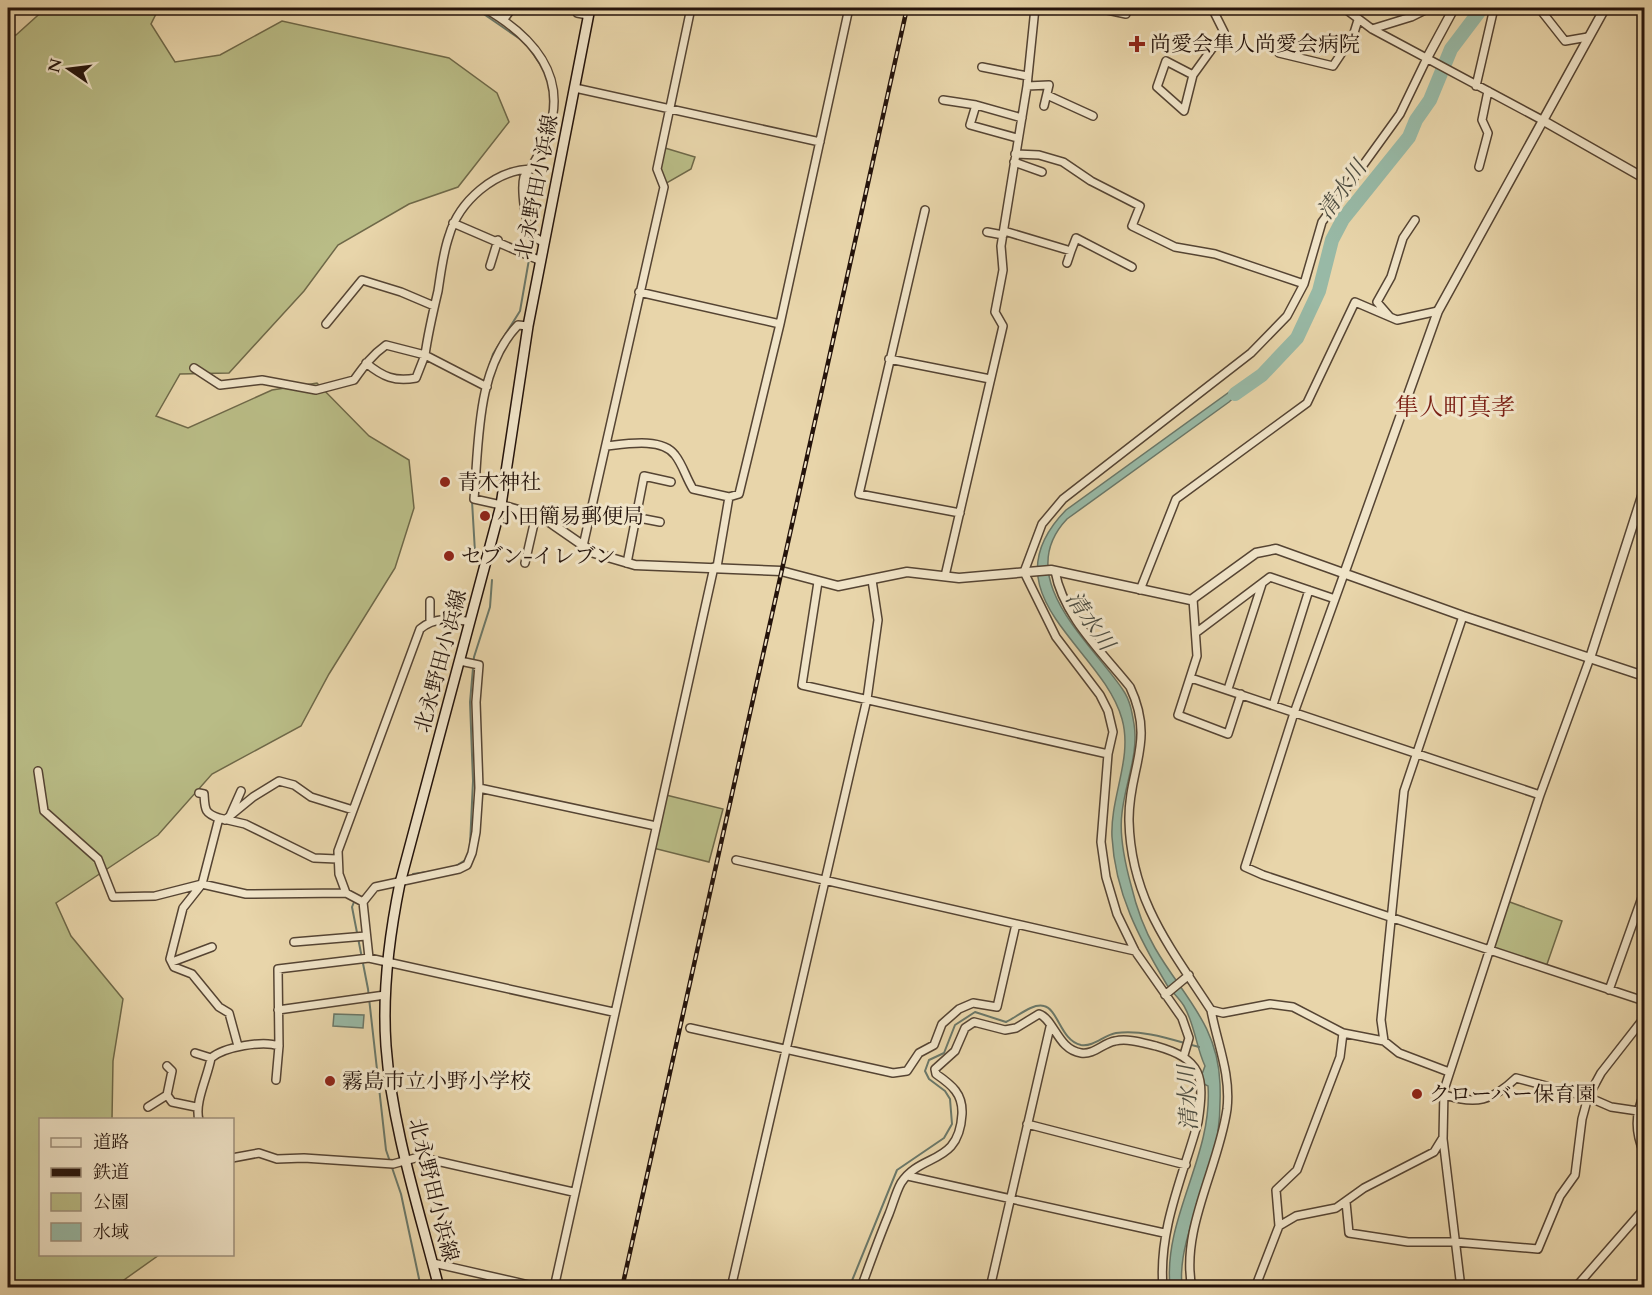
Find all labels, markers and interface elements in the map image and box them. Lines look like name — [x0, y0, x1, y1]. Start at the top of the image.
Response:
place label: 尚愛会隼人尚愛会病院 — [1150, 30, 1360, 59]
marker: 尚愛会隼人尚愛会病院 — [1128, 35, 1146, 53]
north arrow — [39, 39, 99, 99]
text: N — [43, 56, 68, 75]
street label: 北永野田小浜線 — [509, 112, 565, 262]
water label: 清水川 — [1310, 153, 1375, 226]
district label: 隼人町真孝 — [1395, 391, 1515, 424]
place label: 青木神社 — [457, 468, 541, 497]
marker: 青木神社 — [438, 475, 452, 489]
place label: 小田簡易郵便局 — [497, 502, 644, 531]
marker: 小田簡易郵便局 — [478, 509, 492, 523]
place label: セブン-イレブン — [461, 542, 616, 571]
marker: セブン-イレブン — [442, 549, 456, 563]
water label: 清水川 — [1059, 585, 1122, 658]
street label: 北永野田小浜線 — [408, 586, 474, 736]
water label: 清水川 — [1171, 1062, 1205, 1132]
place label: 霧島市立小野小学校 — [342, 1067, 531, 1096]
marker: 霧島市立小野小学校 — [323, 1074, 337, 1088]
place label: クローバー保育園 — [1429, 1080, 1596, 1109]
marker: クローバー保育園 — [1410, 1087, 1424, 1101]
street label: 北永野田小浜線 — [401, 1115, 465, 1265]
legend — [39, 1118, 234, 1256]
text: 道路 — [93, 1130, 129, 1155]
text: 鉄道 — [93, 1160, 129, 1185]
text: 公園 — [93, 1190, 129, 1215]
text: 水域 — [93, 1220, 129, 1245]

